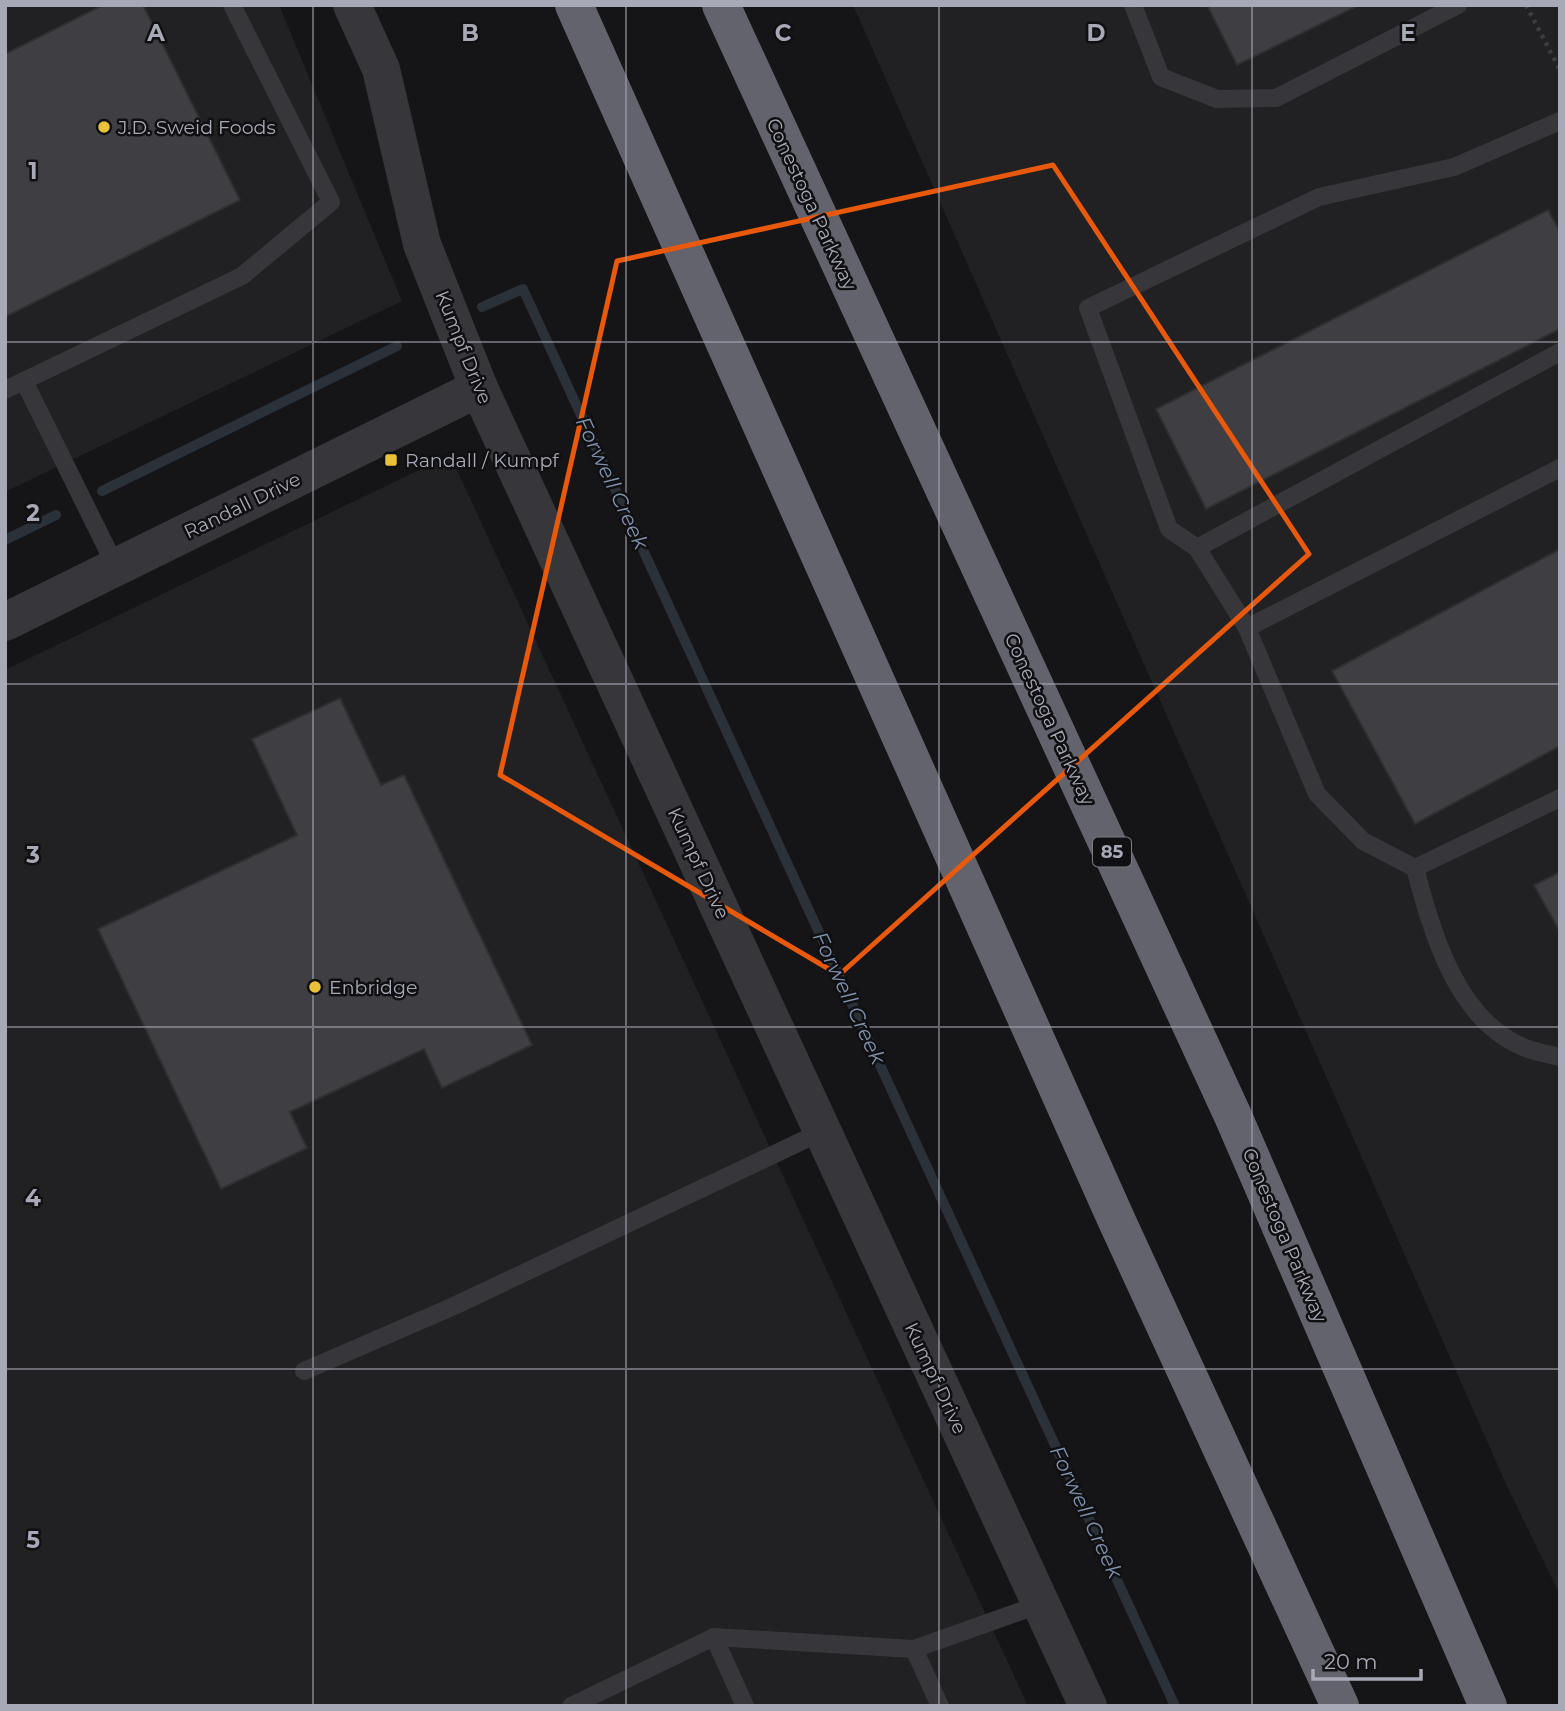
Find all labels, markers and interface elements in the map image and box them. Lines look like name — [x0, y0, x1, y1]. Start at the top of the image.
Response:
text: A — [146, 19, 165, 47]
text: B — [461, 19, 479, 47]
text: C — [775, 19, 792, 47]
text: D — [1087, 19, 1106, 47]
text: E — [1400, 19, 1416, 47]
street label: Conestoga Parkway — [762, 114, 862, 295]
place label: J.D. Sweid Foods — [117, 116, 276, 139]
marker: J.D. Sweid Foods — [96, 119, 112, 135]
text: 1 — [28, 157, 38, 185]
street label: Kumpf Drive — [430, 287, 497, 407]
water label: Forwell Creek — [571, 412, 655, 555]
place label: Randall / Kumpf — [405, 449, 560, 472]
marker: Randall / Kumpf — [383, 452, 399, 468]
street label: Randall Drive — [180, 467, 304, 544]
text: 2 — [26, 499, 40, 527]
street label: Conestoga Parkway — [1000, 629, 1100, 810]
street label: Kumpf Drive — [663, 804, 734, 923]
road number: 85 — [1093, 838, 1131, 866]
text: 3 — [25, 841, 40, 869]
water label: Forwell Creek — [808, 927, 892, 1070]
place label: Enbridge — [329, 976, 417, 999]
marker: Enbridge — [307, 979, 323, 995]
street label: Conestoga Parkway — [1237, 1144, 1332, 1327]
text: 4 — [25, 1184, 41, 1212]
street label: Kumpf Drive — [900, 1319, 971, 1438]
water label: Forwell Creek — [1045, 1441, 1129, 1584]
text: 5 — [26, 1526, 40, 1554]
scale bar — [1313, 1638, 1422, 1682]
text: 20 m — [1324, 1649, 1378, 1674]

